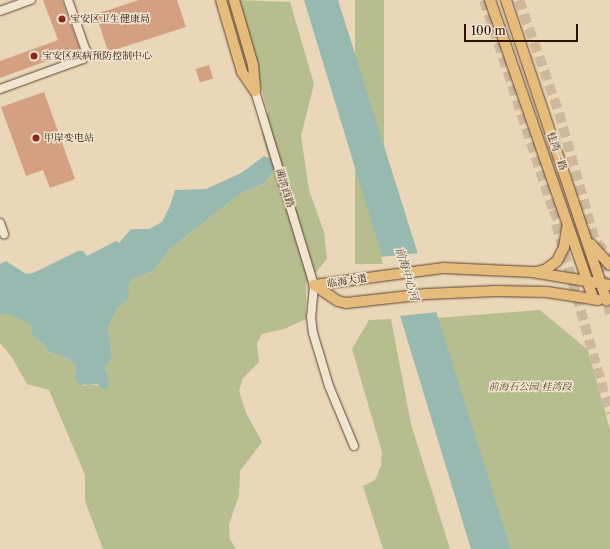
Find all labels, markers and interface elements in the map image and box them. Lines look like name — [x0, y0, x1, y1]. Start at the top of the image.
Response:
place label: 宝安区卫生健康局 — [70, 13, 150, 25]
marker: 宝安区卫生健康局 — [57, 14, 67, 24]
scale bar — [466, 16, 580, 42]
text: 100 m — [471, 23, 506, 38]
place label: 宝安区疾病预防控制中心 — [42, 50, 152, 62]
marker: 宝安区疾病预防控制中心 — [29, 51, 39, 61]
street label: 桂湾一路 — [545, 130, 569, 172]
place label: 甲岸变电站 — [44, 132, 94, 144]
marker: 甲岸变电站 — [31, 133, 41, 143]
street label: 湖滨西路 — [273, 167, 297, 209]
water label: 前海中心河 — [393, 246, 421, 302]
street label: 临海大道 — [326, 272, 368, 290]
park label: 前海石公园 桂湾段 — [489, 381, 571, 393]

